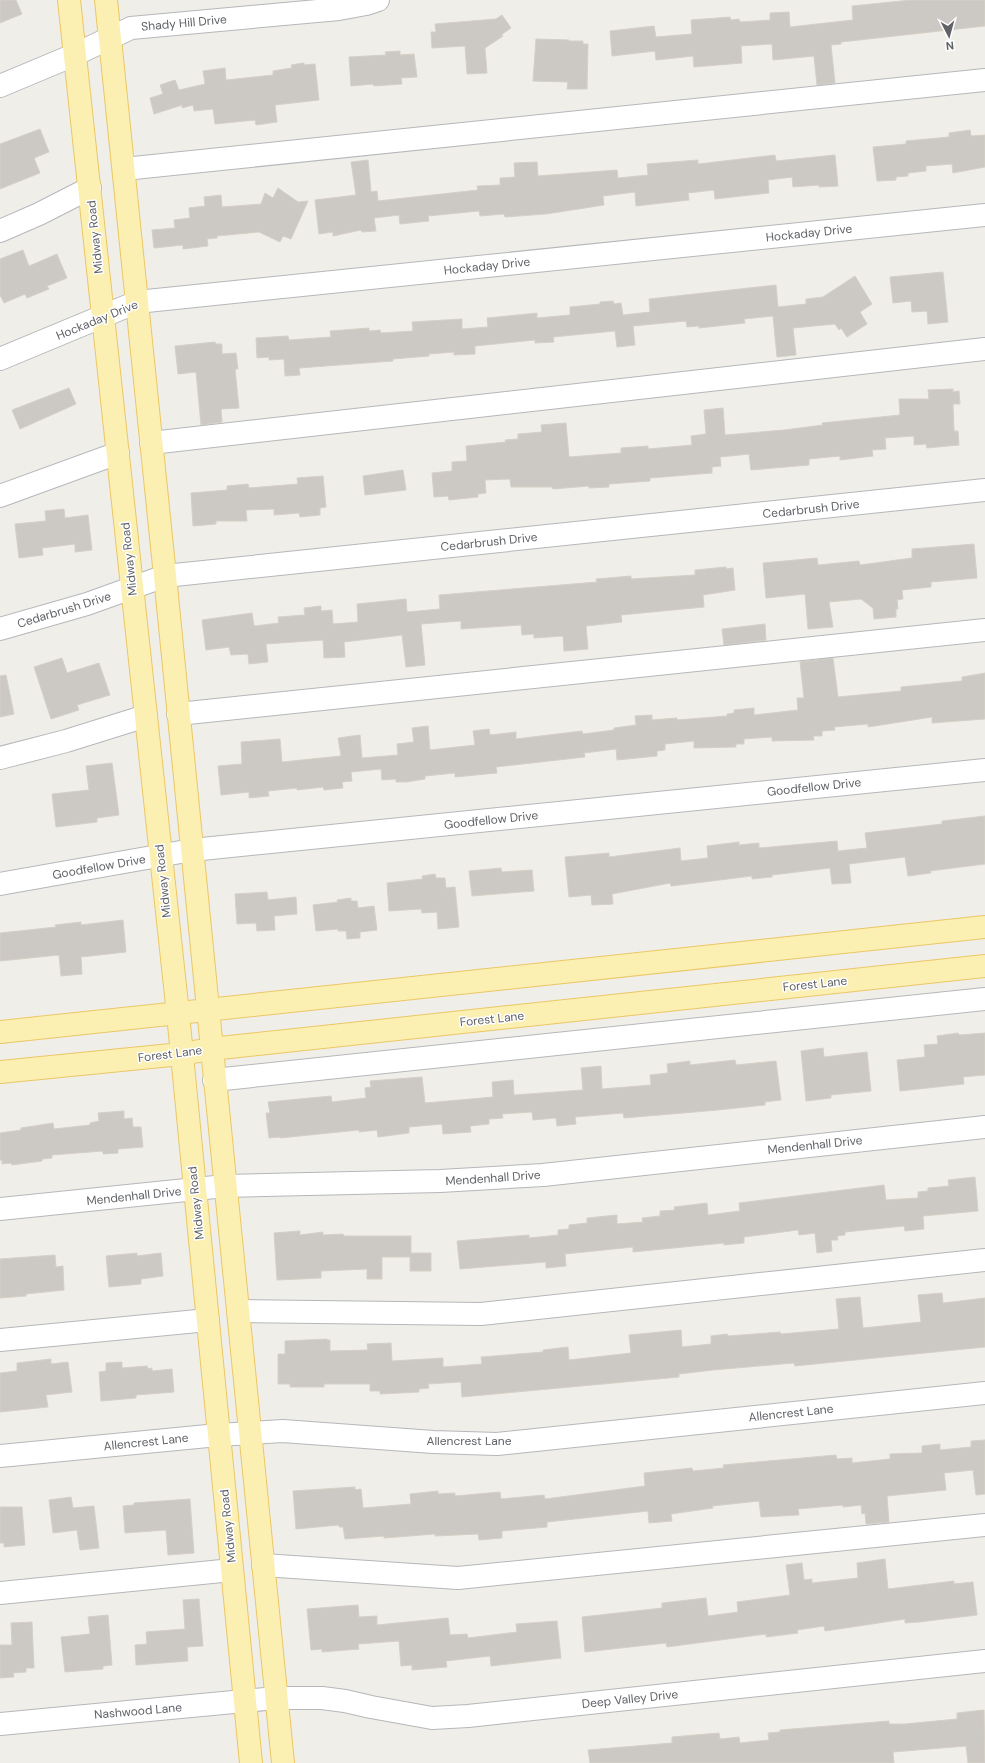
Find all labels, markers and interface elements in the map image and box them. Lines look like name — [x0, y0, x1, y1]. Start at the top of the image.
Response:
street label: Shady Hill Drive — [141, 11, 228, 35]
north arrow — [929, 16, 969, 56]
text: N — [945, 39, 955, 53]
street label: Midway Road — [83, 200, 107, 274]
street label: Hockaday Drive — [765, 220, 853, 245]
street label: Hockaday Drive — [443, 253, 531, 278]
street label: Hockaday Drive — [54, 296, 140, 344]
street label: Cedarbrush Drive — [762, 496, 860, 522]
street label: Midway Road — [117, 522, 141, 596]
street label: Cedarbrush Drive — [440, 529, 538, 555]
street label: Cedarbrush Drive — [15, 588, 113, 632]
street label: Goodfellow Drive — [766, 774, 862, 800]
street label: Goodfellow Drive — [443, 807, 539, 833]
street label: Midway Road — [151, 844, 175, 918]
street label: Goodfellow Drive — [51, 851, 147, 883]
street label: Forest Lane — [782, 973, 848, 995]
street label: Forest Lane — [459, 1008, 525, 1030]
street label: Forest Lane — [137, 1042, 203, 1066]
street label: Mendenhall Drive — [767, 1132, 863, 1158]
street label: Midway Road — [184, 1166, 208, 1240]
street label: Mendenhall Drive — [445, 1167, 541, 1189]
street label: Mendenhall Drive — [86, 1183, 182, 1209]
street label: Allencrest Lane — [748, 1401, 834, 1425]
street label: Allencrest Lane — [103, 1430, 189, 1454]
street label: Allencrest Lane — [426, 1433, 512, 1449]
street label: Midway Road — [216, 1489, 240, 1563]
street label: Deep Valley Drive — [581, 1686, 679, 1712]
street label: Nashwood Lane — [93, 1699, 183, 1723]

